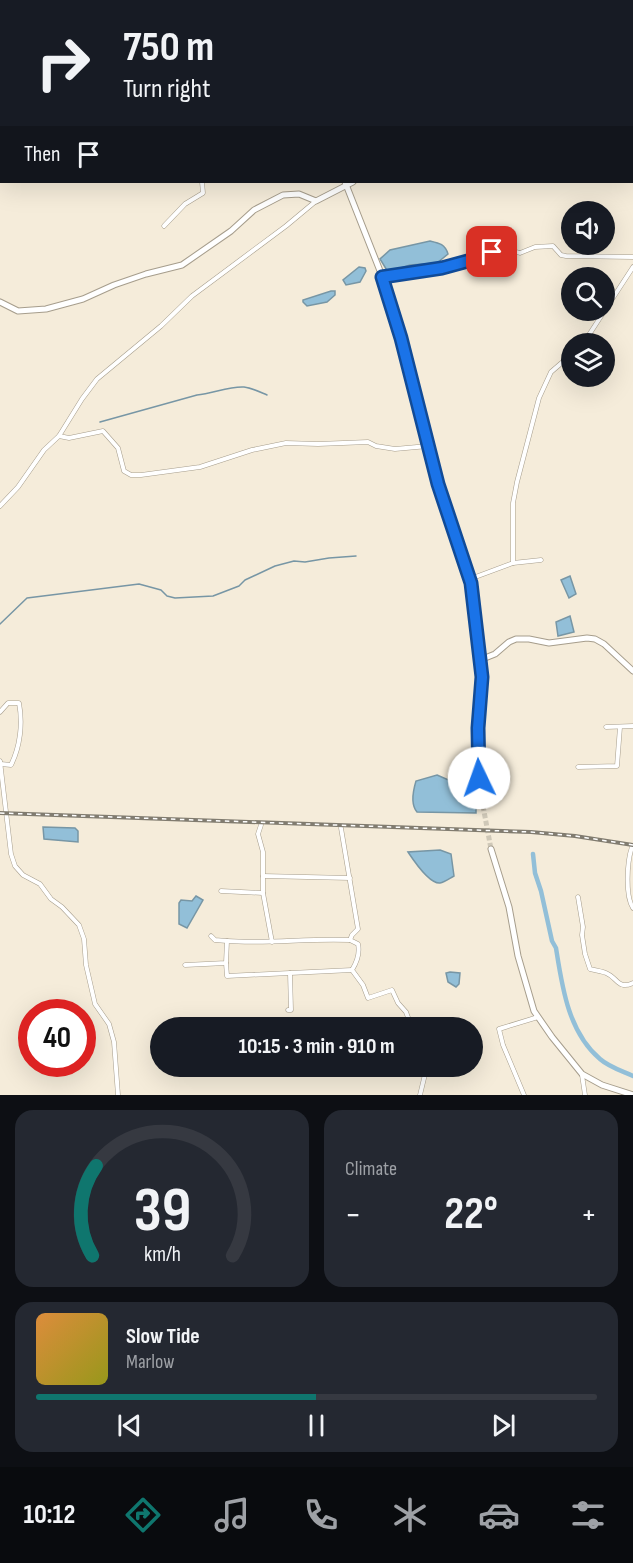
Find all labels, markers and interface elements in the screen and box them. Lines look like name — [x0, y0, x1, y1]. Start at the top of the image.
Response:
text: 750 m — [123, 22, 214, 73]
icon: right — [24, 24, 102, 102]
text: Turn right — [123, 73, 210, 105]
icon: arrive — [72, 138, 105, 171]
text: Then — [24, 141, 60, 168]
map controls — [561, 201, 615, 387]
button: sound — [561, 201, 615, 255]
pin — [466, 226, 517, 277]
icon: arrive — [475, 235, 508, 268]
button: search — [561, 267, 615, 321]
button: layers — [561, 333, 615, 387]
position arrow — [447, 746, 511, 810]
speed limit sign: 40 — [18, 999, 96, 1077]
text: 10:15 · 3 min · 910 m — [239, 1033, 394, 1060]
text: Climate — [345, 1157, 397, 1181]
text: 39 — [133, 1174, 191, 1249]
text: 22° — [444, 1187, 498, 1242]
text: − — [345, 1195, 361, 1235]
text: + — [581, 1195, 597, 1235]
text: km/h — [143, 1242, 181, 1267]
text: Slow Tide — [126, 1323, 200, 1350]
text: Marlow — [126, 1350, 174, 1374]
icon: previous — [113, 1409, 146, 1442]
icon: pause — [300, 1409, 333, 1442]
icon: next — [487, 1409, 520, 1442]
icon: directions — [122, 1494, 164, 1536]
icon: music — [211, 1494, 253, 1536]
icon: phone — [300, 1494, 342, 1536]
icon: climate — [389, 1494, 431, 1536]
icon: car — [478, 1494, 520, 1536]
icon: filters — [567, 1494, 609, 1536]
text: 10:12 — [24, 1499, 75, 1531]

